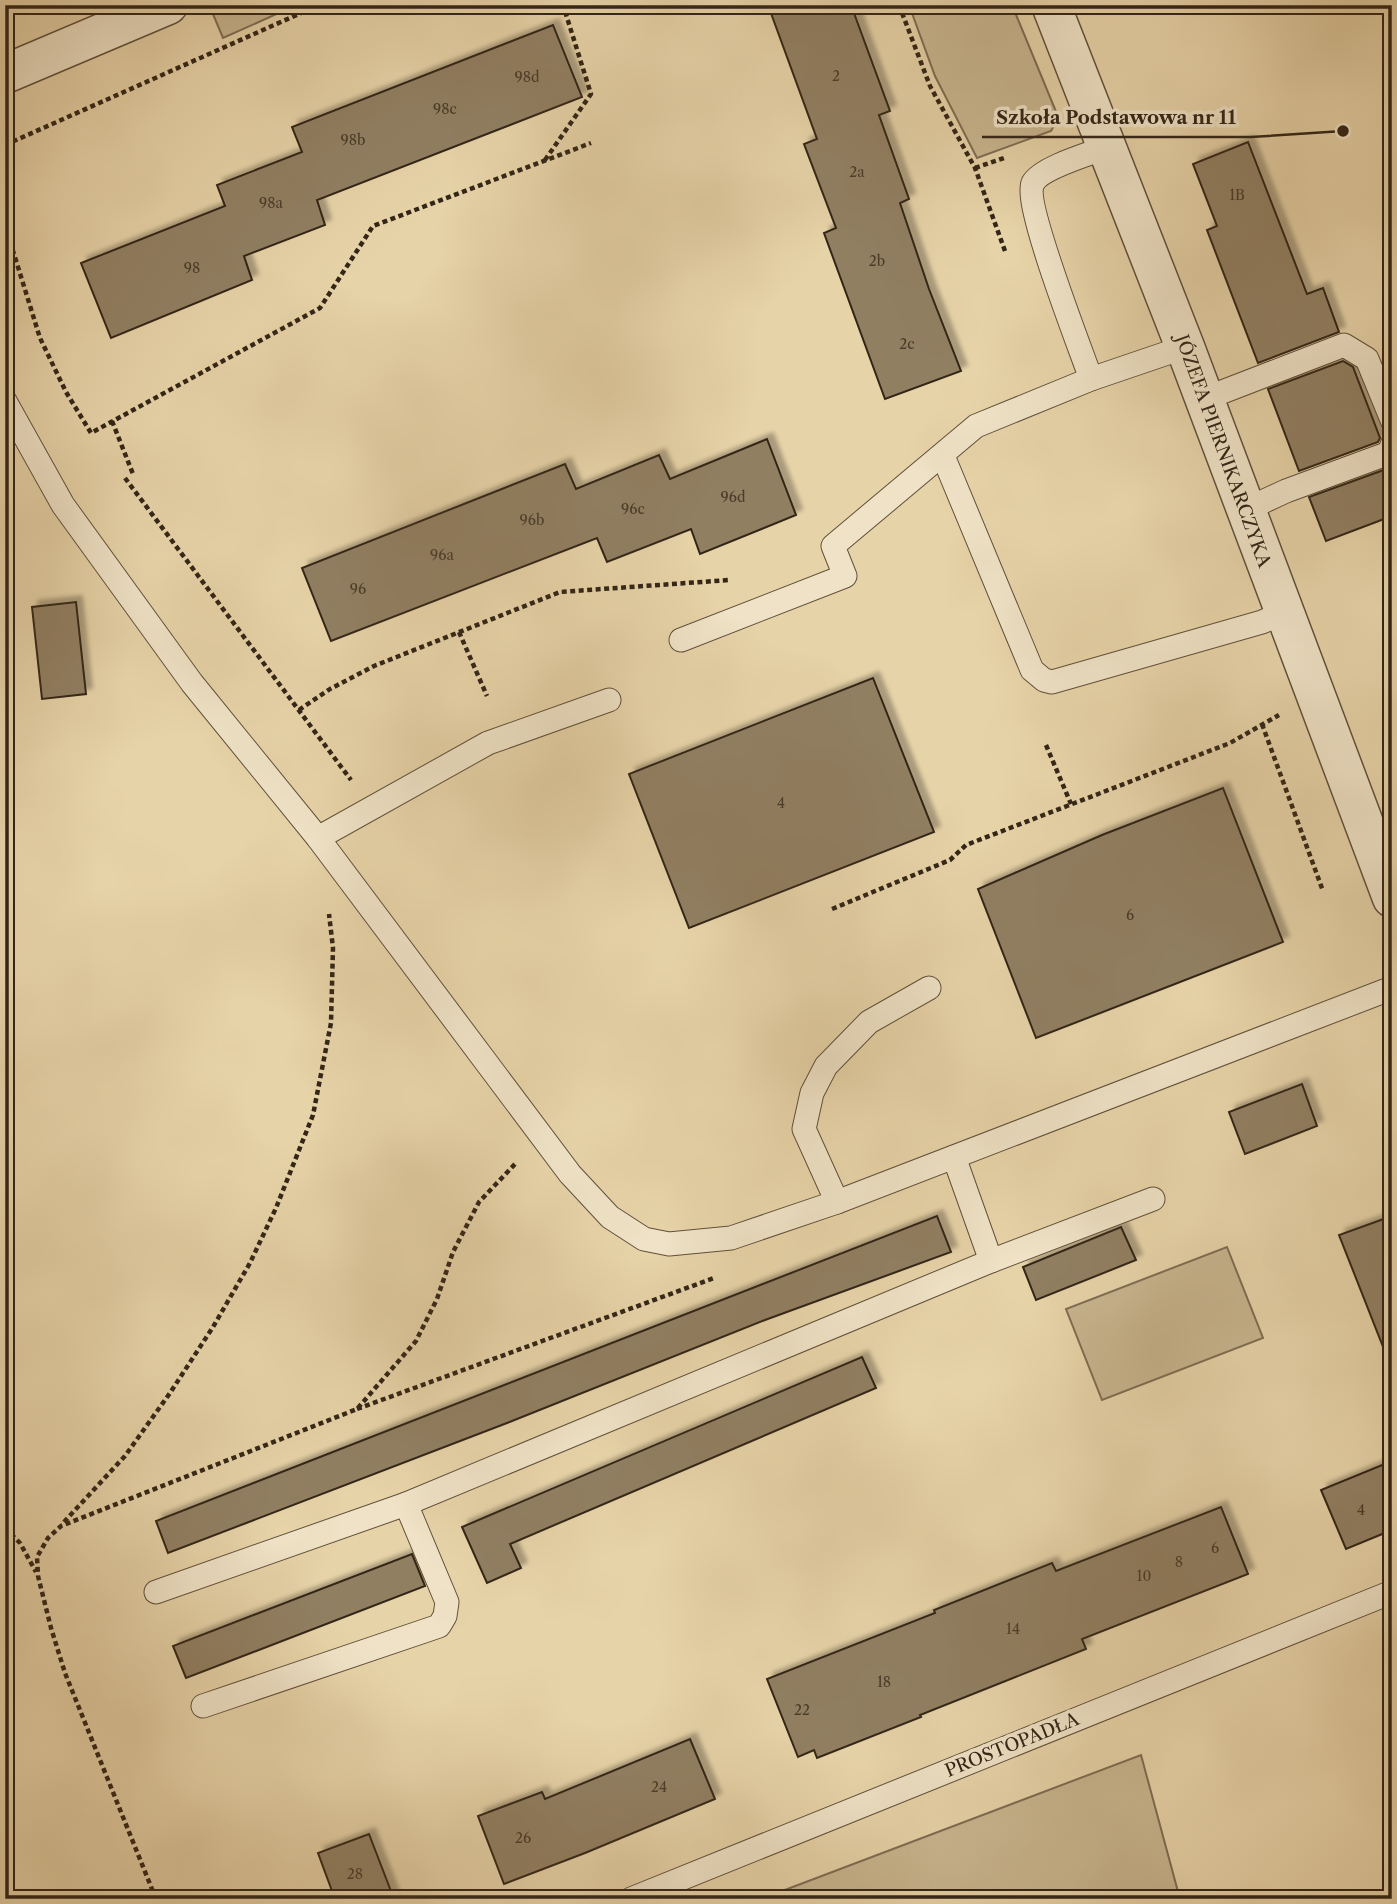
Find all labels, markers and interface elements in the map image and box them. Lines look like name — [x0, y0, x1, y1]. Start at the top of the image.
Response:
house number: 2 — [832, 67, 840, 85]
house number: 98d — [514, 68, 540, 86]
callout: Szkoła Podstawowa nr 11 — [982, 97, 1251, 137]
house number: 98c — [433, 100, 457, 118]
text: Szkoła Podstawowa nr 11 — [996, 106, 1236, 129]
house number: 98b — [341, 131, 365, 149]
house number: 2a — [849, 163, 865, 181]
house number: 1B — [1229, 186, 1245, 204]
house number: 98a — [259, 194, 284, 212]
house number: 2b — [869, 252, 885, 270]
house number: 98 — [184, 259, 200, 277]
street label: JÓZEFA PIERNIKARCZYKA — [1170, 328, 1277, 571]
house number: 2c — [899, 335, 915, 353]
house number: 96d — [721, 488, 746, 506]
house number: 96c — [621, 500, 645, 518]
house number: 96b — [520, 511, 544, 529]
house number: 96a — [430, 546, 455, 564]
house number: 96 — [350, 580, 366, 598]
house number: 4 — [777, 794, 785, 812]
house number: 6 — [1126, 906, 1134, 924]
house number: 4 — [1357, 1501, 1365, 1519]
house number: 6 — [1211, 1539, 1219, 1557]
house number: 8 — [1175, 1553, 1183, 1571]
house number: 10 — [1137, 1567, 1151, 1585]
house number: 14 — [1006, 1620, 1020, 1638]
house number: 18 — [877, 1673, 891, 1691]
house number: 22 — [794, 1701, 810, 1719]
street label: PROSTOPADŁA — [942, 1708, 1083, 1782]
house number: 24 — [651, 1778, 667, 1796]
house number: 26 — [515, 1829, 531, 1847]
house number: 28 — [347, 1865, 363, 1883]

